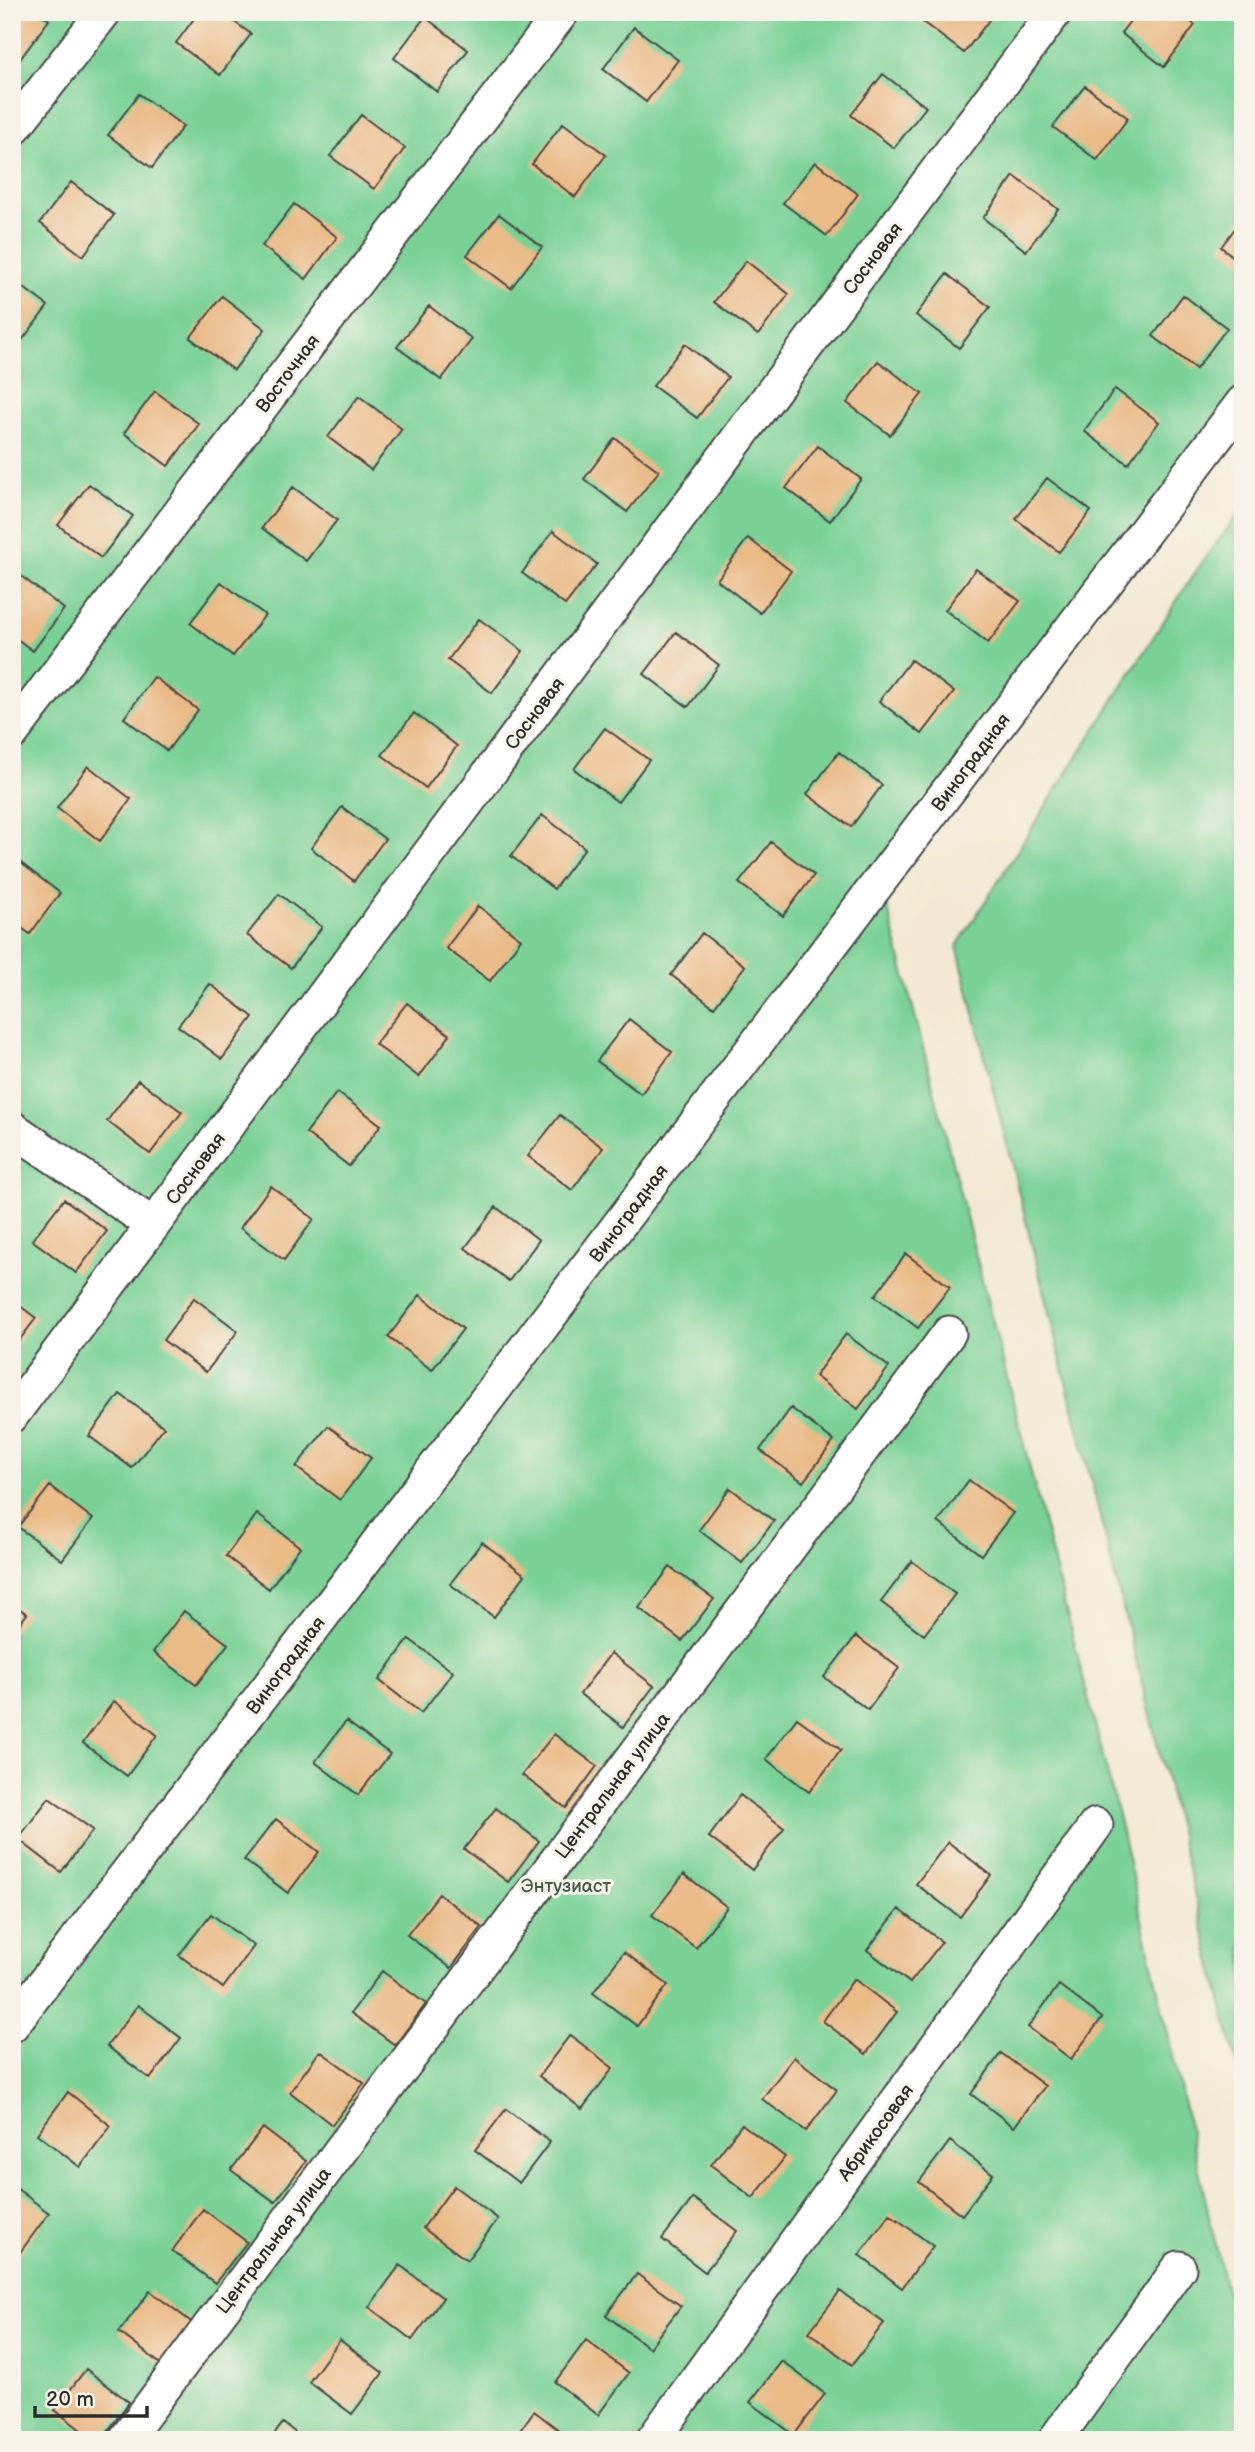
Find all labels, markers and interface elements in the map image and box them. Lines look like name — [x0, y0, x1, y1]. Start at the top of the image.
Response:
street label: Сосновая — [839, 218, 908, 300]
street label: Восточная — [251, 330, 325, 418]
street label: Сосновая — [501, 673, 570, 755]
street label: Виноградная — [927, 709, 1016, 816]
street label: Сосновая — [162, 1128, 231, 1210]
street label: Виноградная — [585, 1160, 674, 1267]
street label: Виноградная — [242, 1612, 331, 1719]
street label: Центральная улица — [551, 1708, 676, 1864]
park label: Энтузиаст — [521, 1875, 611, 1898]
street label: Абрикосовая — [833, 2080, 919, 2187]
street label: Центральная улица — [212, 2163, 337, 2319]
scale bar — [35, 2375, 147, 2419]
text: 20 m — [46, 2387, 94, 2412]

